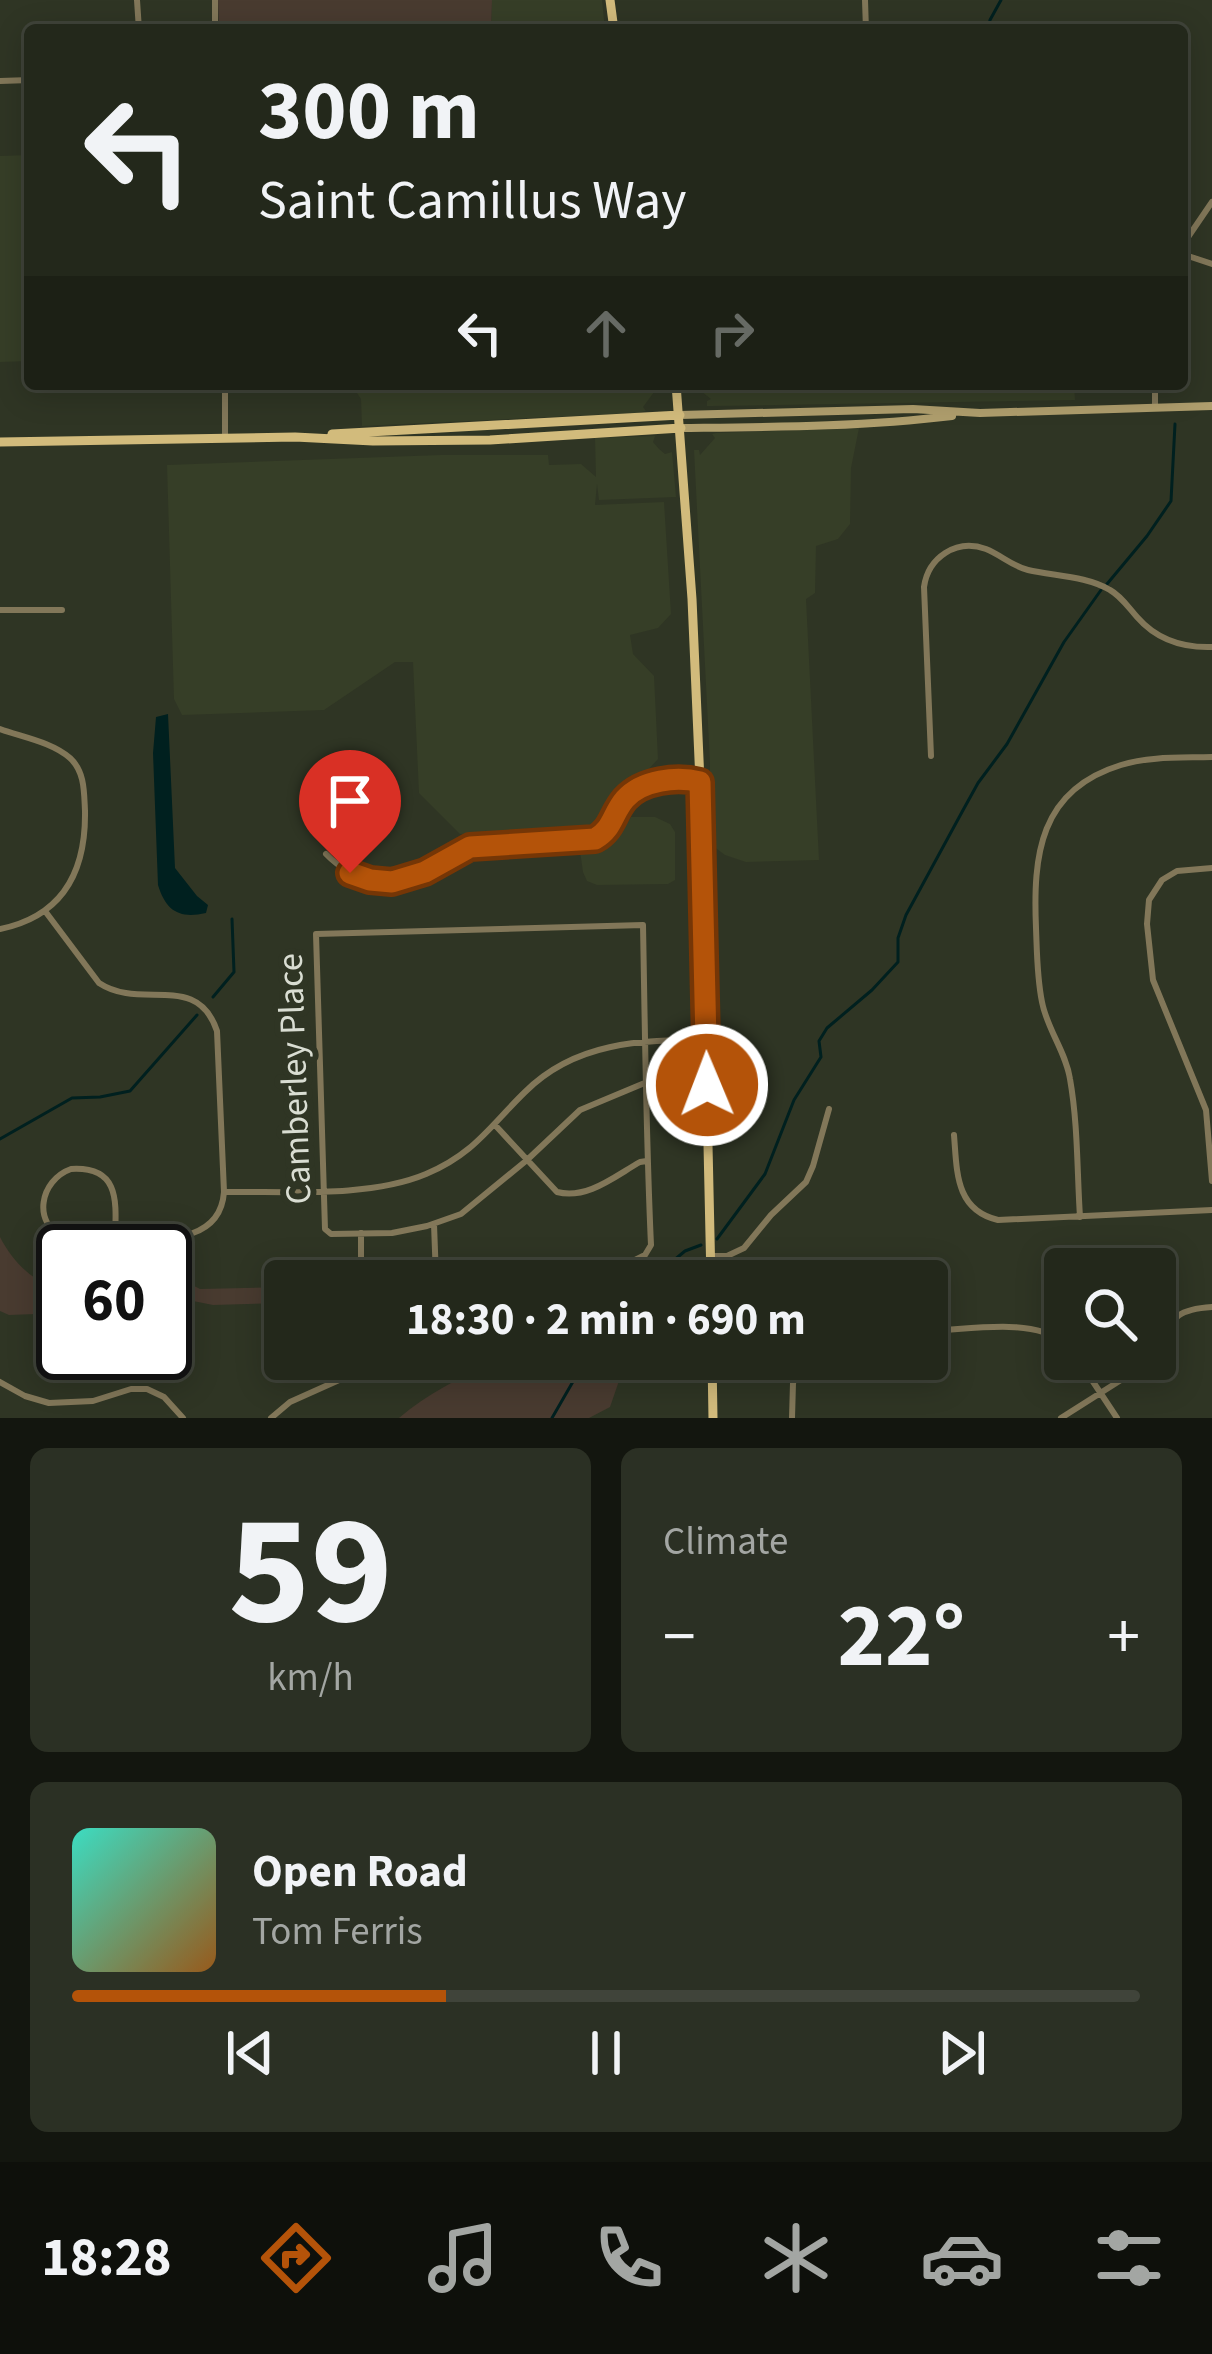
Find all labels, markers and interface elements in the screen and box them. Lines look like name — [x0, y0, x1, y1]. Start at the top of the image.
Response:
text: 300 m — [258, 52, 480, 172]
icon: left — [60, 72, 216, 228]
text: Saint Camillus Way — [258, 163, 686, 240]
icon: left — [447, 300, 513, 366]
icon: ahead — [573, 300, 639, 366]
icon: right — [699, 300, 765, 366]
pin — [299, 750, 401, 873]
icon: arrive — [317, 768, 383, 834]
street label: Camberley Place — [265, 953, 324, 1205]
position arrow — [644, 1022, 770, 1148]
speed limit sign: 60 — [36, 1224, 192, 1380]
map controls — [1044, 1248, 1176, 1380]
button: search — [1044, 1248, 1176, 1380]
text: 18:30 · 2 min · 690 m — [406, 1288, 806, 1352]
text: 59 — [228, 1461, 393, 1683]
text: Climate — [663, 1514, 788, 1570]
text: 22° — [838, 1573, 965, 1701]
text: − — [663, 1590, 696, 1684]
text: + — [1107, 1590, 1140, 1684]
text: km/h — [267, 1650, 354, 1706]
text: Open Road — [252, 1840, 468, 1904]
text: Tom Ferris — [252, 1904, 423, 1960]
icon: previous — [217, 2020, 283, 2086]
icon: pause — [573, 2020, 639, 2086]
icon: next — [929, 2020, 995, 2086]
icon: directions — [254, 2216, 338, 2300]
icon: music — [421, 2216, 505, 2300]
icon: phone — [587, 2216, 671, 2300]
icon: climate — [754, 2216, 838, 2300]
icon: car — [920, 2216, 1004, 2300]
icon: filters — [1087, 2216, 1171, 2300]
text: 18:28 — [41, 2220, 172, 2297]

